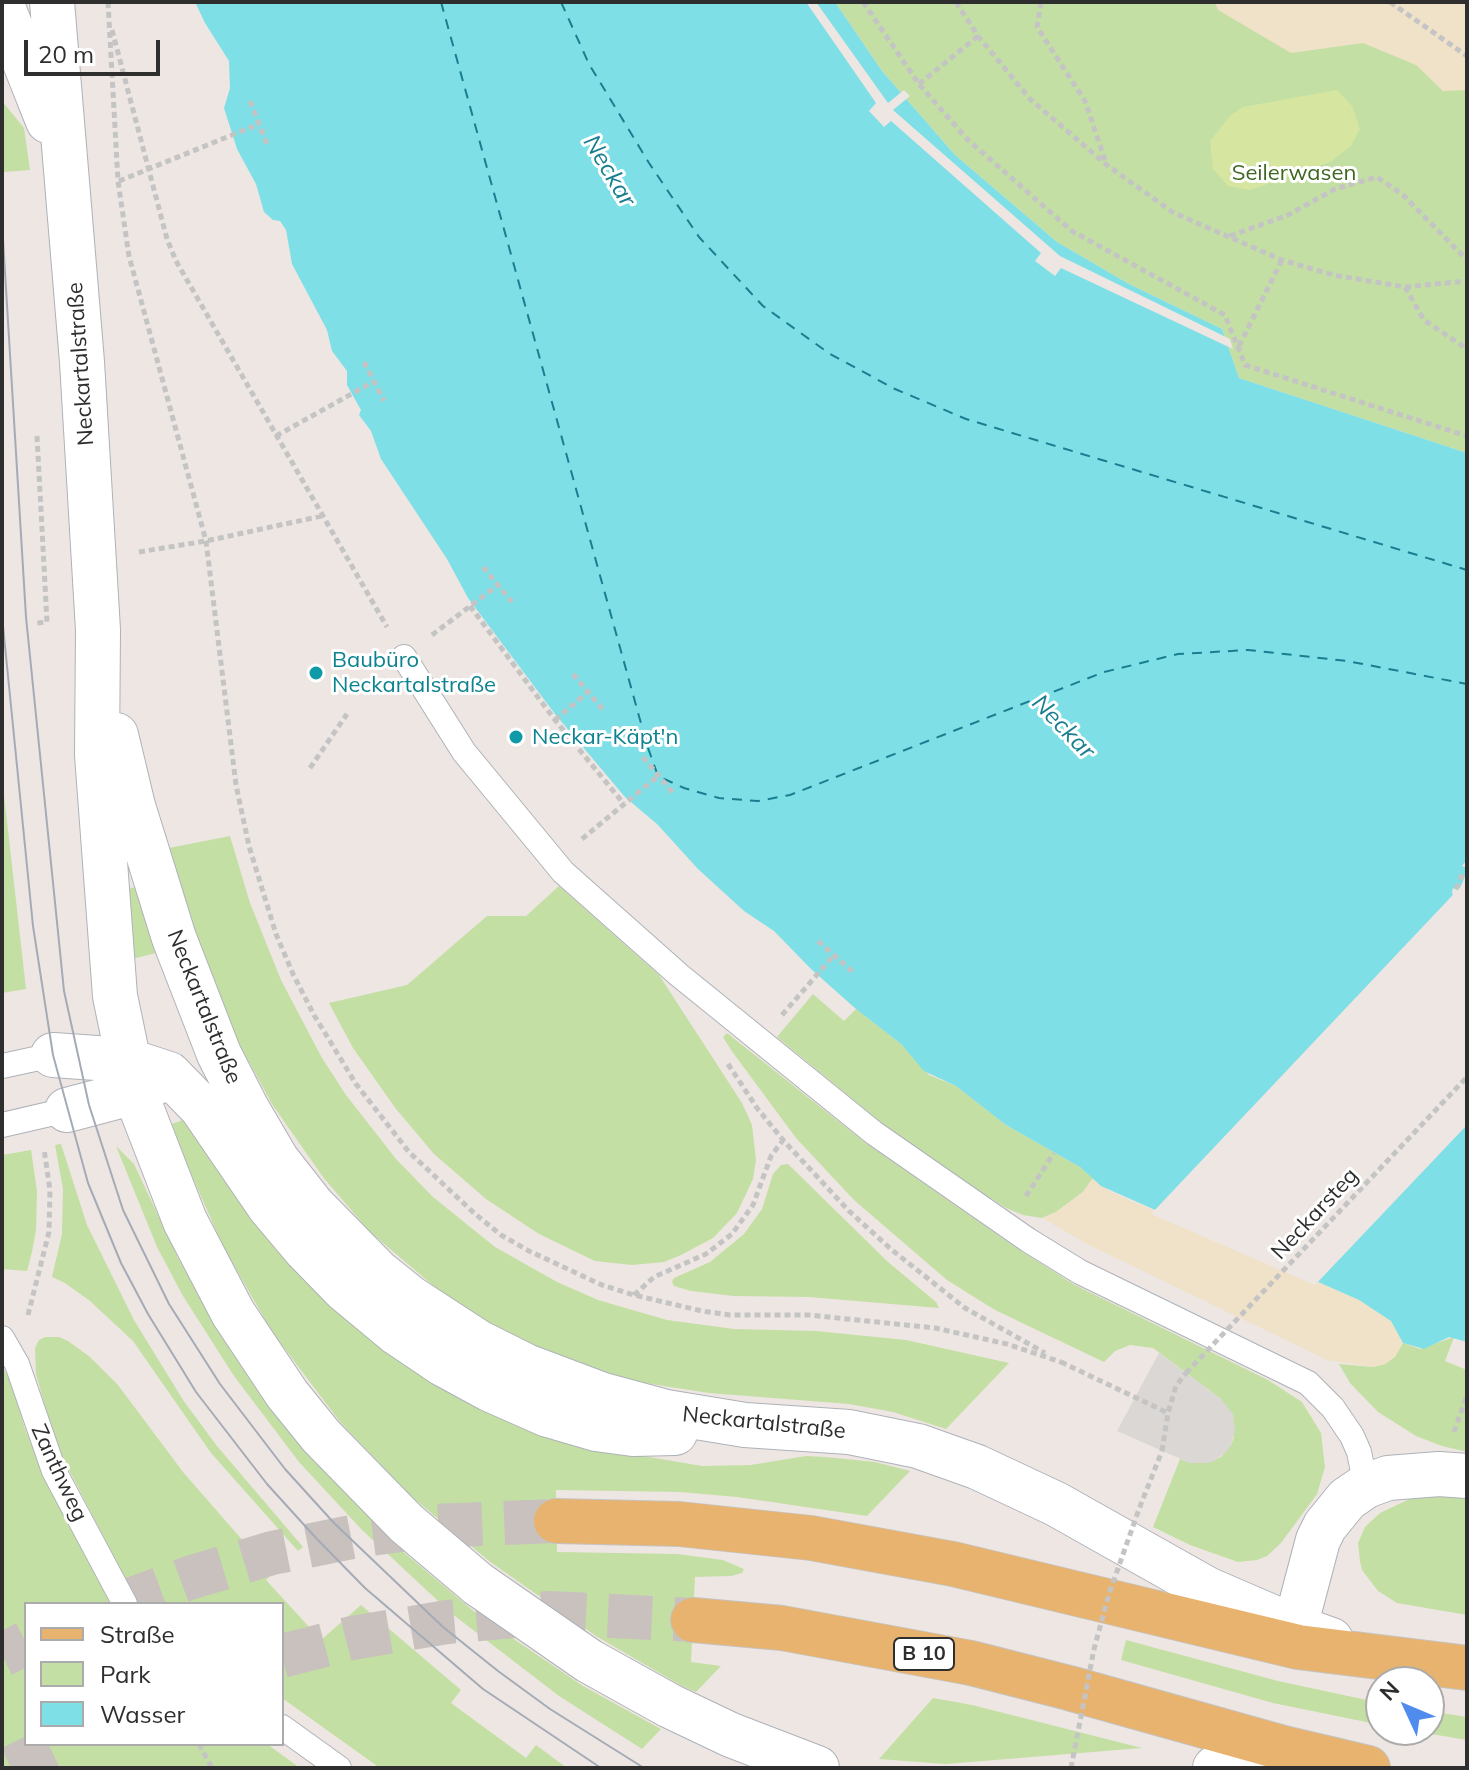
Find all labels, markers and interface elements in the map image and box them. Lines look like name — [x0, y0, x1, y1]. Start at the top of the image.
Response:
scale bar — [28, 24, 164, 74]
text: 20 m — [38, 39, 94, 69]
water label: Neckar — [577, 130, 641, 212]
park label: Seilerwasen — [1232, 160, 1356, 186]
street label: Neckartalstraße — [62, 281, 100, 447]
place label: Baubüro Neckartalstraße — [332, 647, 496, 698]
marker: Baubüro Neckartalstraße — [307, 664, 325, 682]
water label: Neckar — [1025, 689, 1101, 765]
place label: Neckar-Käpt'n — [532, 724, 678, 750]
marker: Neckar-Käpt'n — [507, 728, 525, 746]
street label: Neckartalstraße — [161, 926, 247, 1088]
street label: Neckarsteg — [1266, 1163, 1364, 1265]
street label: Neckartalstraße — [681, 1401, 847, 1445]
street label: Zanthweg — [25, 1420, 93, 1526]
legend — [24, 1602, 284, 1746]
text: Straße — [100, 1619, 175, 1649]
road number: B 10 — [894, 1638, 954, 1670]
text: Park — [100, 1659, 151, 1689]
north arrow — [1365, 1666, 1445, 1746]
text: N — [1373, 1675, 1405, 1706]
text: Wasser — [100, 1699, 185, 1729]

